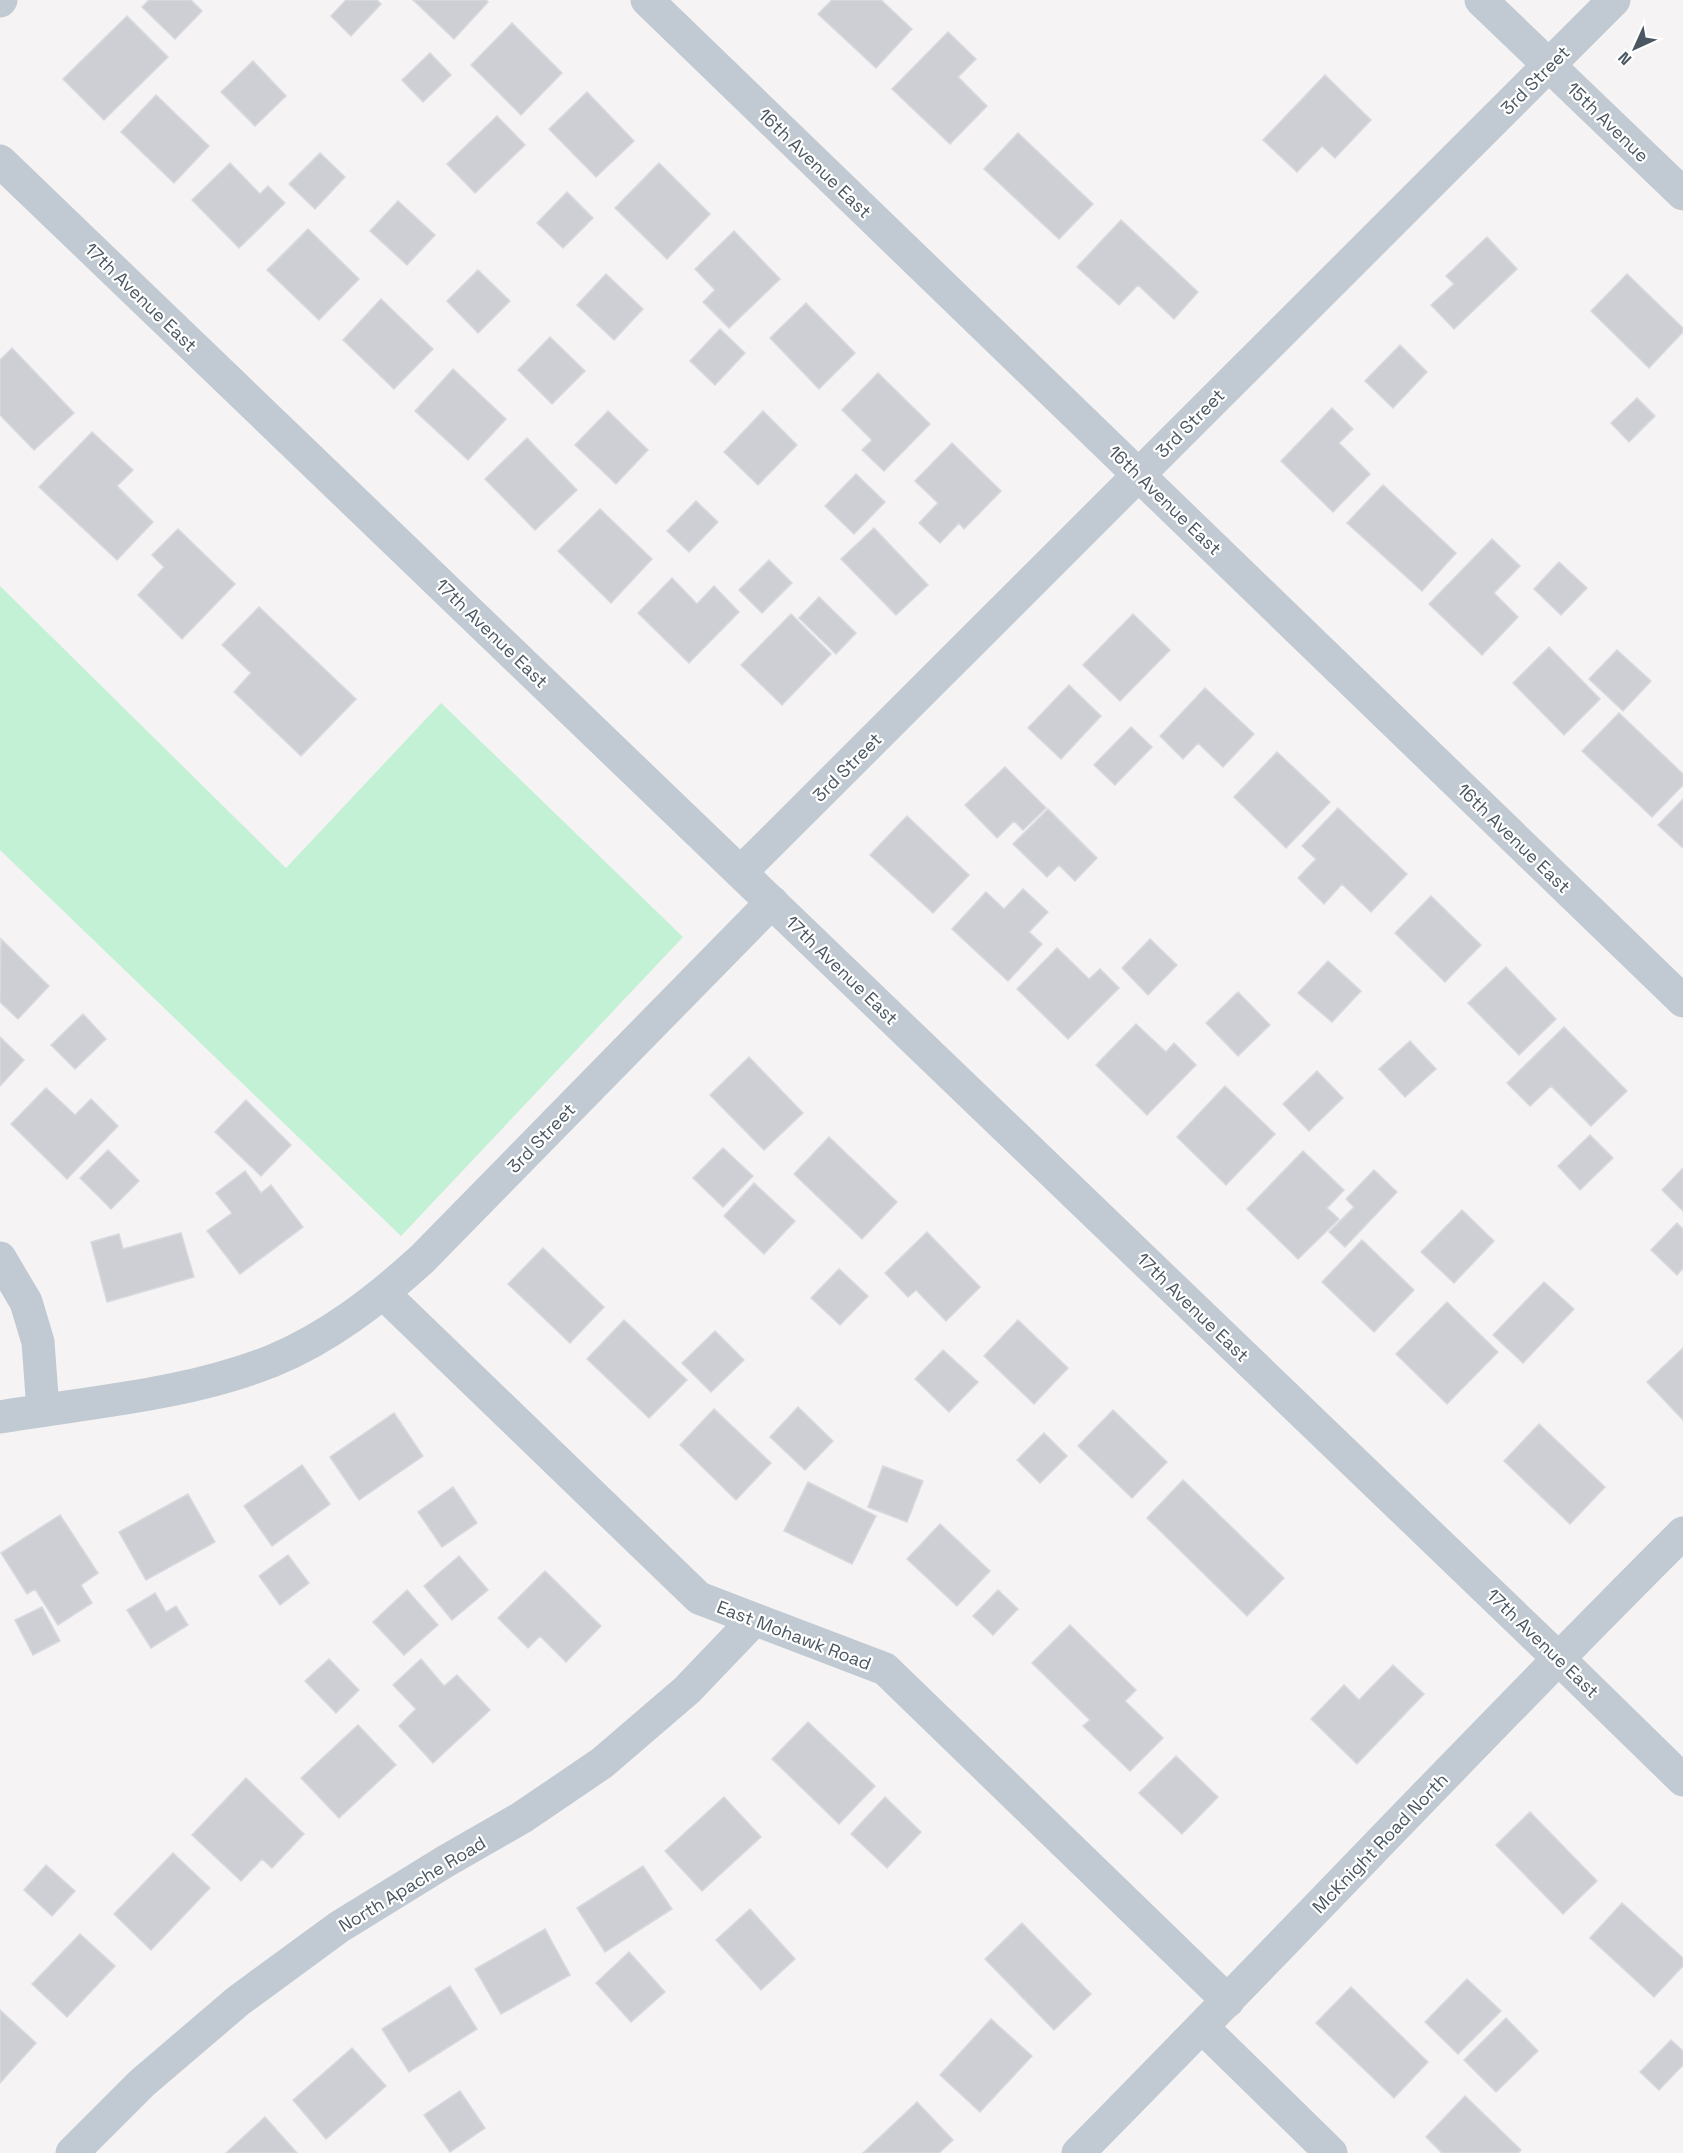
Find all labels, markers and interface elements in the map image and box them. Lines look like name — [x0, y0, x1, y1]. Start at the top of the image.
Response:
north arrow — [1605, 18, 1665, 78]
street label: 3rd Street — [1496, 41, 1574, 119]
text: N — [1614, 47, 1636, 69]
street label: 15th Avenue — [1562, 77, 1654, 167]
street label: 16th Avenue East — [754, 103, 876, 223]
street label: 17th Avenue East — [80, 237, 202, 357]
street label: 3rd Street — [1151, 384, 1229, 462]
street label: 16th Avenue East — [1104, 440, 1226, 560]
street label: 17th Avenue East — [431, 573, 553, 693]
street label: 3rd Street — [808, 728, 886, 806]
street label: 16th Avenue East — [1453, 778, 1575, 898]
street label: 17th Avenue East — [781, 910, 903, 1030]
street label: 3rd Street — [502, 1098, 580, 1178]
street label: 17th Avenue East — [1132, 1247, 1254, 1367]
street label: 17th Avenue East — [1482, 1583, 1604, 1703]
street label: East Mohawk Road — [714, 1595, 874, 1675]
street label: McKnight Road North — [1307, 1768, 1453, 1918]
street label: North Apache Road — [334, 1831, 490, 1937]

